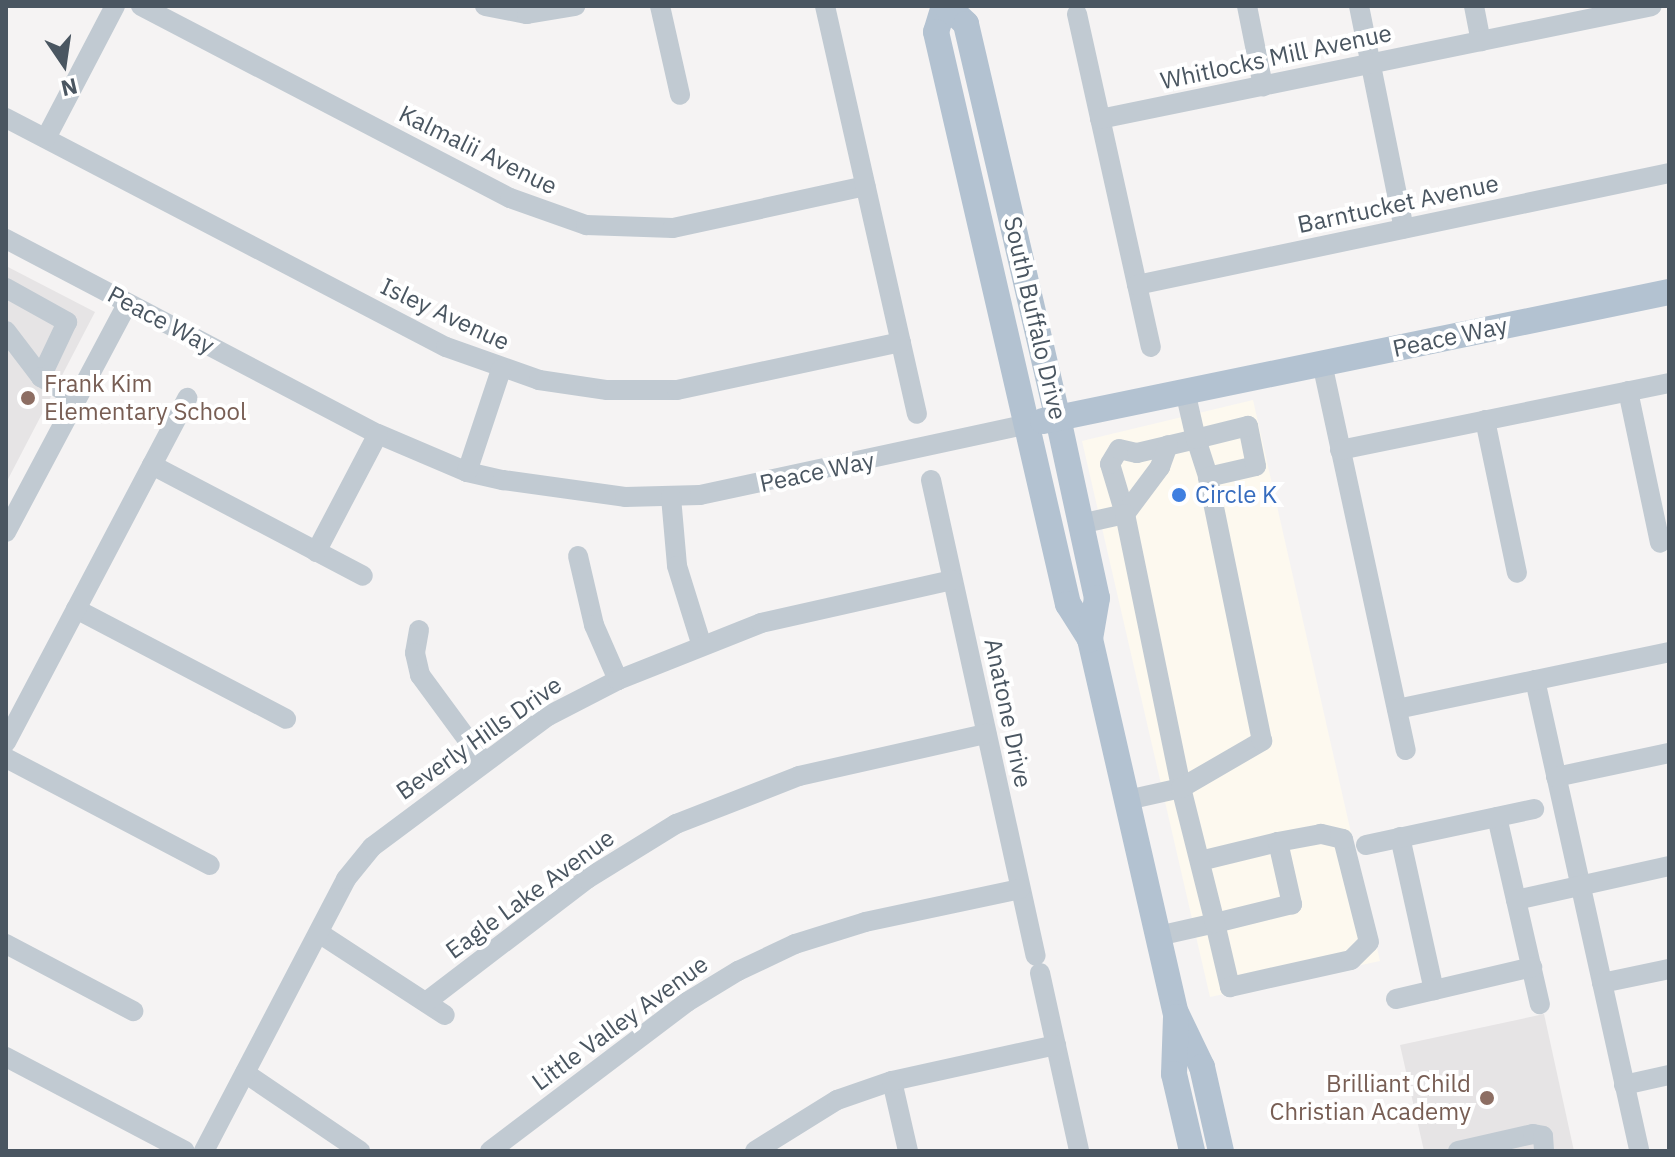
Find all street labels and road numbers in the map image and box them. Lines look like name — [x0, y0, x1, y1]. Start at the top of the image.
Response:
street label: Whitlocks Mill Avenue — [1158, 18, 1394, 96]
street label: Kalmalii Avenue — [394, 99, 562, 201]
street label: Barntucket Avenue — [1295, 169, 1501, 239]
street label: South Buffalo Drive — [998, 214, 1072, 422]
street label: Isley Avenue — [376, 272, 514, 356]
street label: Peace Way — [103, 280, 219, 360]
street label: Peace Way — [1390, 311, 1510, 363]
street label: Peace Way — [757, 446, 877, 498]
street label: Anatone Drive — [978, 636, 1038, 790]
street label: Beverly Hills Drive — [391, 670, 567, 806]
street label: Eagle Lake Avenue — [440, 823, 620, 965]
street label: Little Valley Avenue — [526, 949, 714, 1097]

